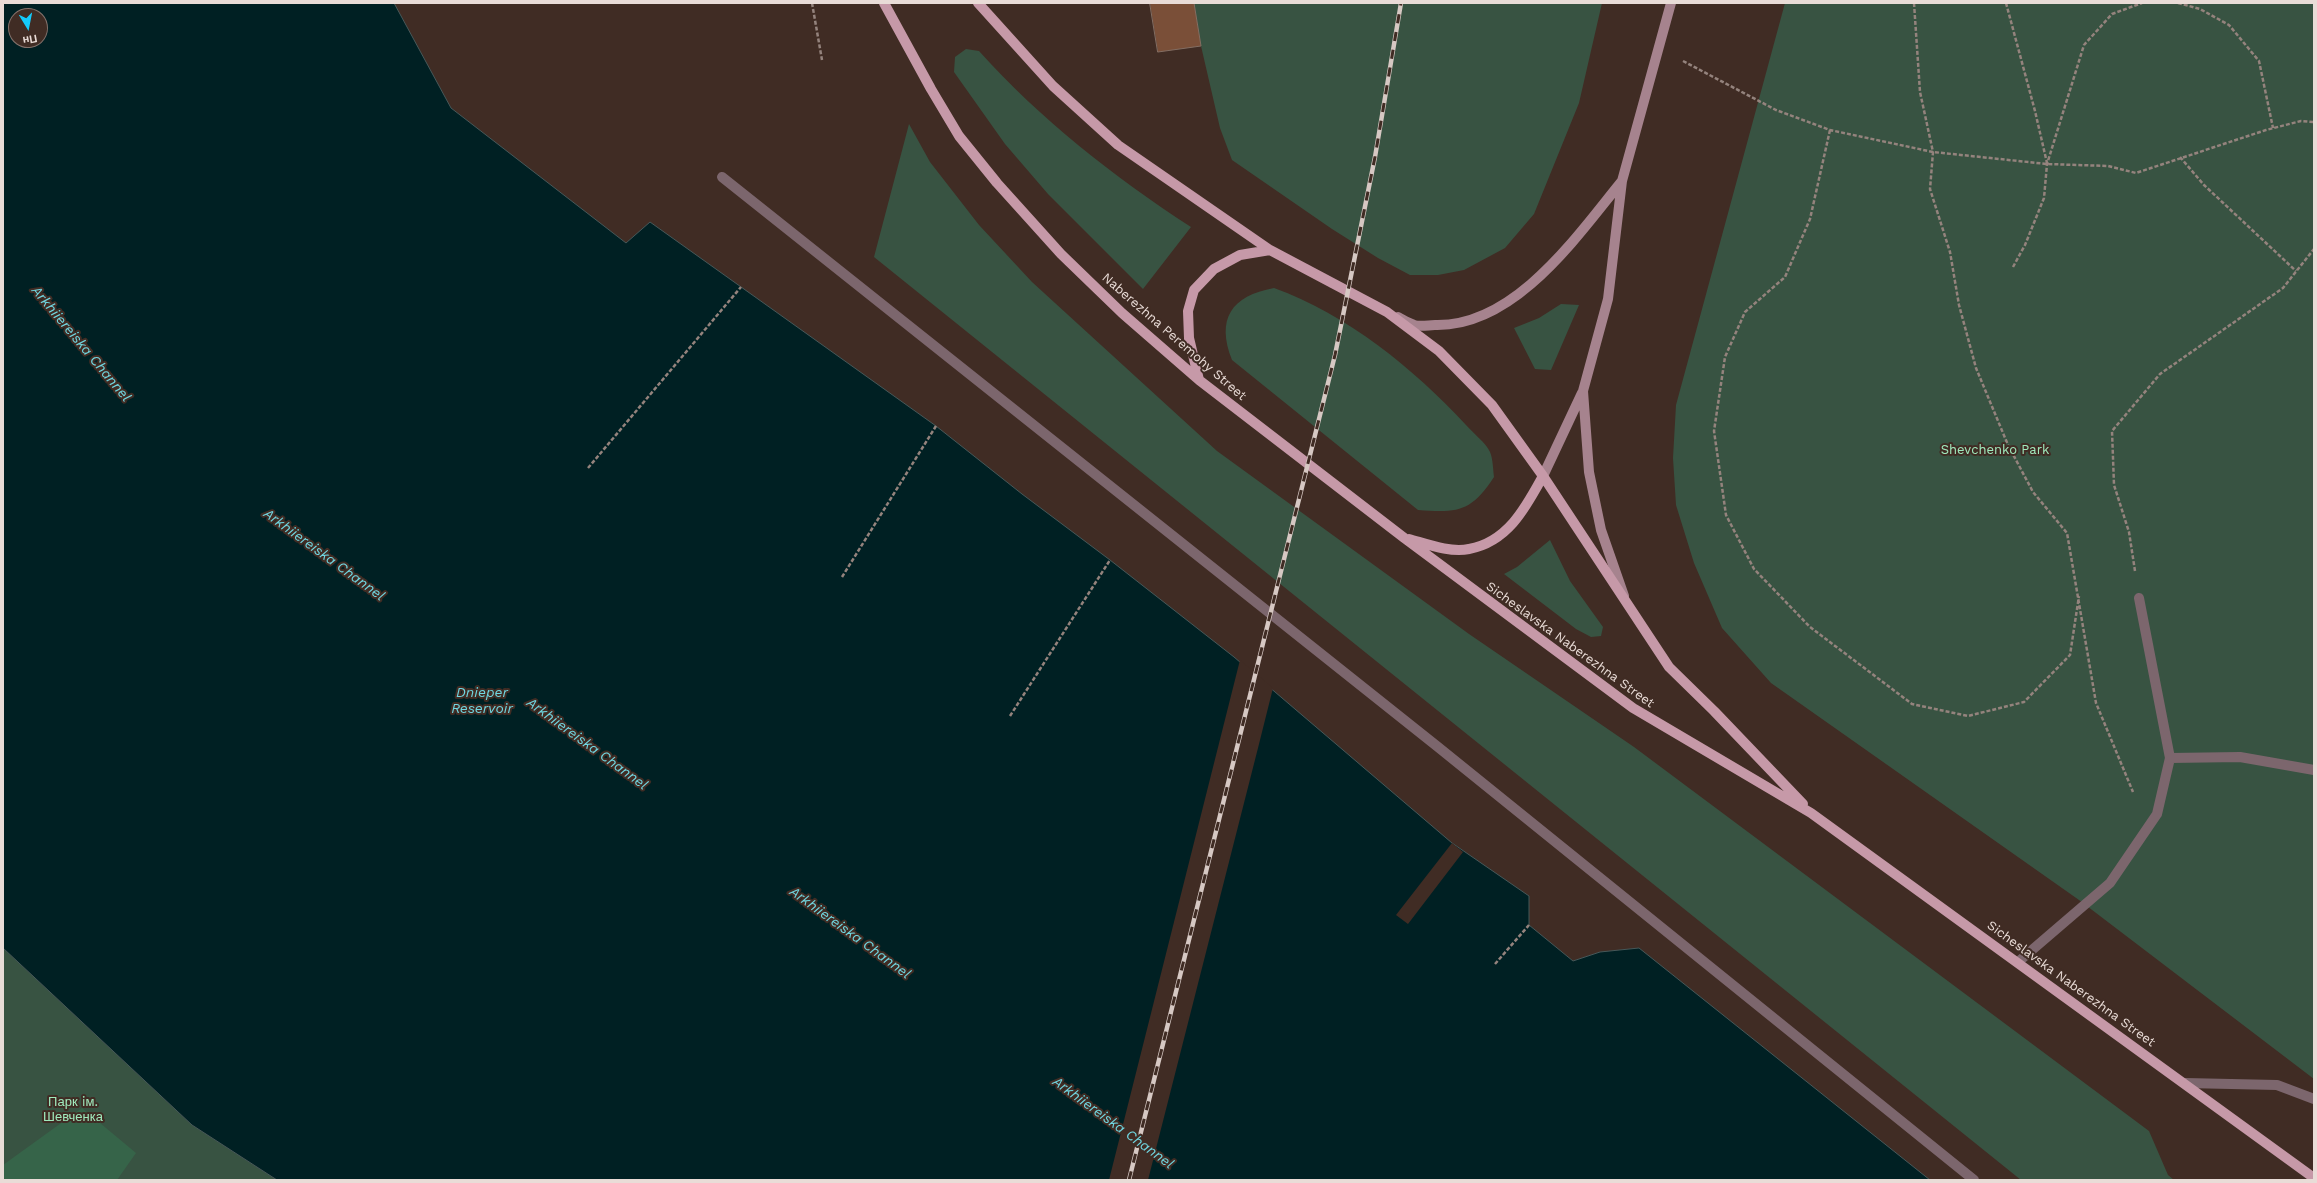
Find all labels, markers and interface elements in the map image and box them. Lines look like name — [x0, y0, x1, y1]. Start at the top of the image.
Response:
north arrow — [8, 8, 48, 48]
text: Пн — [22, 32, 38, 47]
street label: Naberezhna Peremohy Street — [1099, 270, 1249, 404]
water label: Arkhiiereiska Channel — [28, 283, 134, 405]
park label: Shevchenko Park — [1941, 442, 2049, 458]
water label: Arkhiiereiska Channel — [260, 505, 388, 605]
street label: Sicheslavska Naberezhna Street — [1483, 579, 1657, 711]
water label: Dnieper Reservoir — [451, 685, 513, 718]
water label: Arkhiiereiska Channel — [523, 694, 651, 794]
water label: Arkhiiereiska Channel — [786, 883, 914, 983]
street label: Sicheslavska Naberezhna Street — [1984, 918, 2158, 1050]
water label: Arkhiiereiska Channel — [1049, 1073, 1177, 1173]
park label: Парк iм. Шевченка — [43, 1094, 103, 1125]

